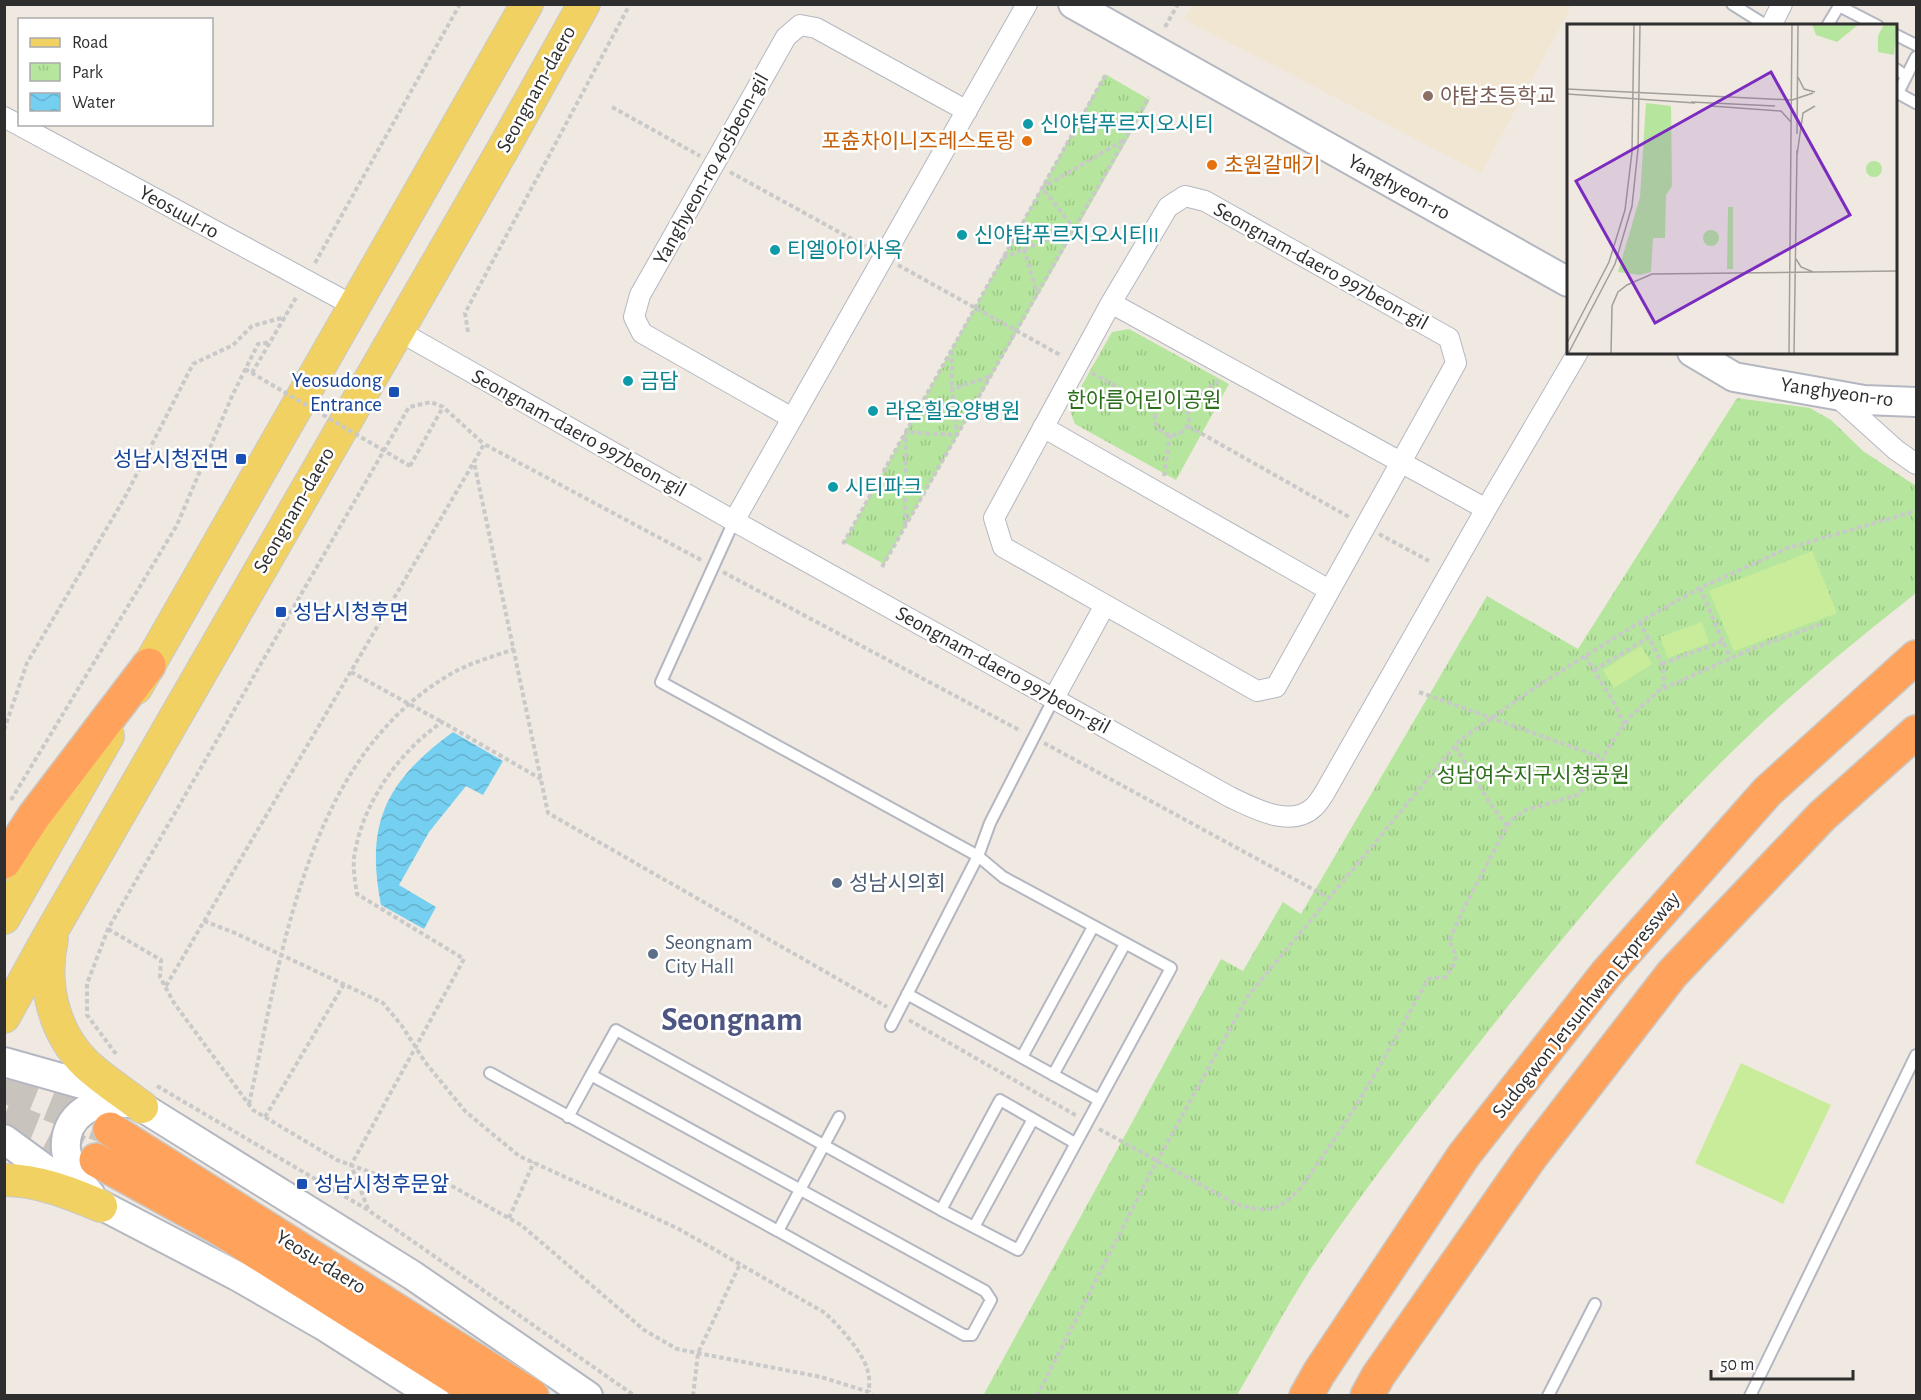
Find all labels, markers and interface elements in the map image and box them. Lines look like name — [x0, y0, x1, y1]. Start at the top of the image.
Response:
legend — [18, 18, 213, 126]
street label: Seongnam-daero — [493, 22, 579, 156]
inset map — [1567, 24, 1897, 354]
text: Road — [72, 34, 108, 52]
text: Park — [72, 64, 104, 82]
street label: Yanghyeon-ro 405beon-gil — [650, 70, 772, 268]
place label: 야탑초등학교 — [1440, 85, 1556, 107]
marker: 야탑초등학교 — [1421, 89, 1435, 103]
text: Water — [72, 94, 115, 112]
place label: 신야탑푸르지오시티 — [1040, 113, 1214, 135]
marker: 신야탑푸르지오시티 — [1021, 117, 1035, 131]
place label: 포츈차이니즈레스토랑 — [822, 130, 1015, 152]
marker: 포츈차이니즈레스토랑 — [1020, 134, 1034, 148]
street label: Yanghyeon-ro — [1344, 150, 1454, 224]
place label: 초원갈매기 — [1224, 154, 1321, 176]
marker: 초원갈매기 — [1205, 158, 1219, 172]
street label: Yeosuul-ro — [136, 182, 222, 242]
street label: Seongnam-daero 997beon-gil — [1210, 198, 1432, 334]
place label: 신야탑푸르지오시티II — [974, 224, 1159, 246]
marker: 신야탑푸르지오시티II — [955, 228, 969, 242]
place label: 티엘아이사옥 — [787, 239, 903, 261]
marker: 티엘아이사옥 — [768, 243, 782, 257]
street label: Seongnam-daero 997beon-gil — [468, 365, 690, 501]
place label: Yeosudong Entrance — [292, 370, 383, 415]
place label: 금담 — [640, 370, 679, 392]
marker: 금담 — [621, 374, 635, 388]
street label: Yanghyeon-ro — [1779, 374, 1895, 410]
marker: Yeosudong Entrance — [387, 385, 401, 399]
park label: 한아름어린이공원 — [1067, 389, 1221, 411]
place label: 라온힐요양병원 — [885, 400, 1020, 422]
marker: 라온힐요양병원 — [866, 404, 880, 418]
street label: Seongnam-daero — [250, 444, 338, 576]
place label: 성남시청전면 — [113, 448, 229, 470]
marker: 성남시청전면 — [234, 452, 248, 466]
place label: 시티파크 — [845, 476, 922, 498]
marker: 시티파크 — [826, 480, 840, 494]
place label: 성남시청후면 — [293, 601, 409, 623]
street label: Seongnam-daero 997beon-gil — [892, 602, 1114, 738]
marker: 성남시청후면 — [274, 605, 288, 619]
park label: 성남여수지구시청공원 — [1436, 764, 1630, 786]
place label: 성남시의회 — [849, 872, 946, 894]
marker: 성남시의회 — [830, 876, 844, 890]
street label: Sudogwon Je1sunhwan Expressway — [1488, 888, 1684, 1122]
place label: Seongnam City Hall — [665, 932, 752, 977]
marker: Seongnam City Hall — [646, 947, 660, 961]
district label: Seongnam — [661, 1004, 803, 1037]
place label: 성남시청후문앞 — [314, 1173, 449, 1195]
marker: 성남시청후문앞 — [295, 1177, 309, 1191]
street label: Yeosu-daero — [272, 1226, 370, 1298]
scale bar — [1711, 1343, 1854, 1381]
text: 50 m — [1720, 1356, 1754, 1374]

